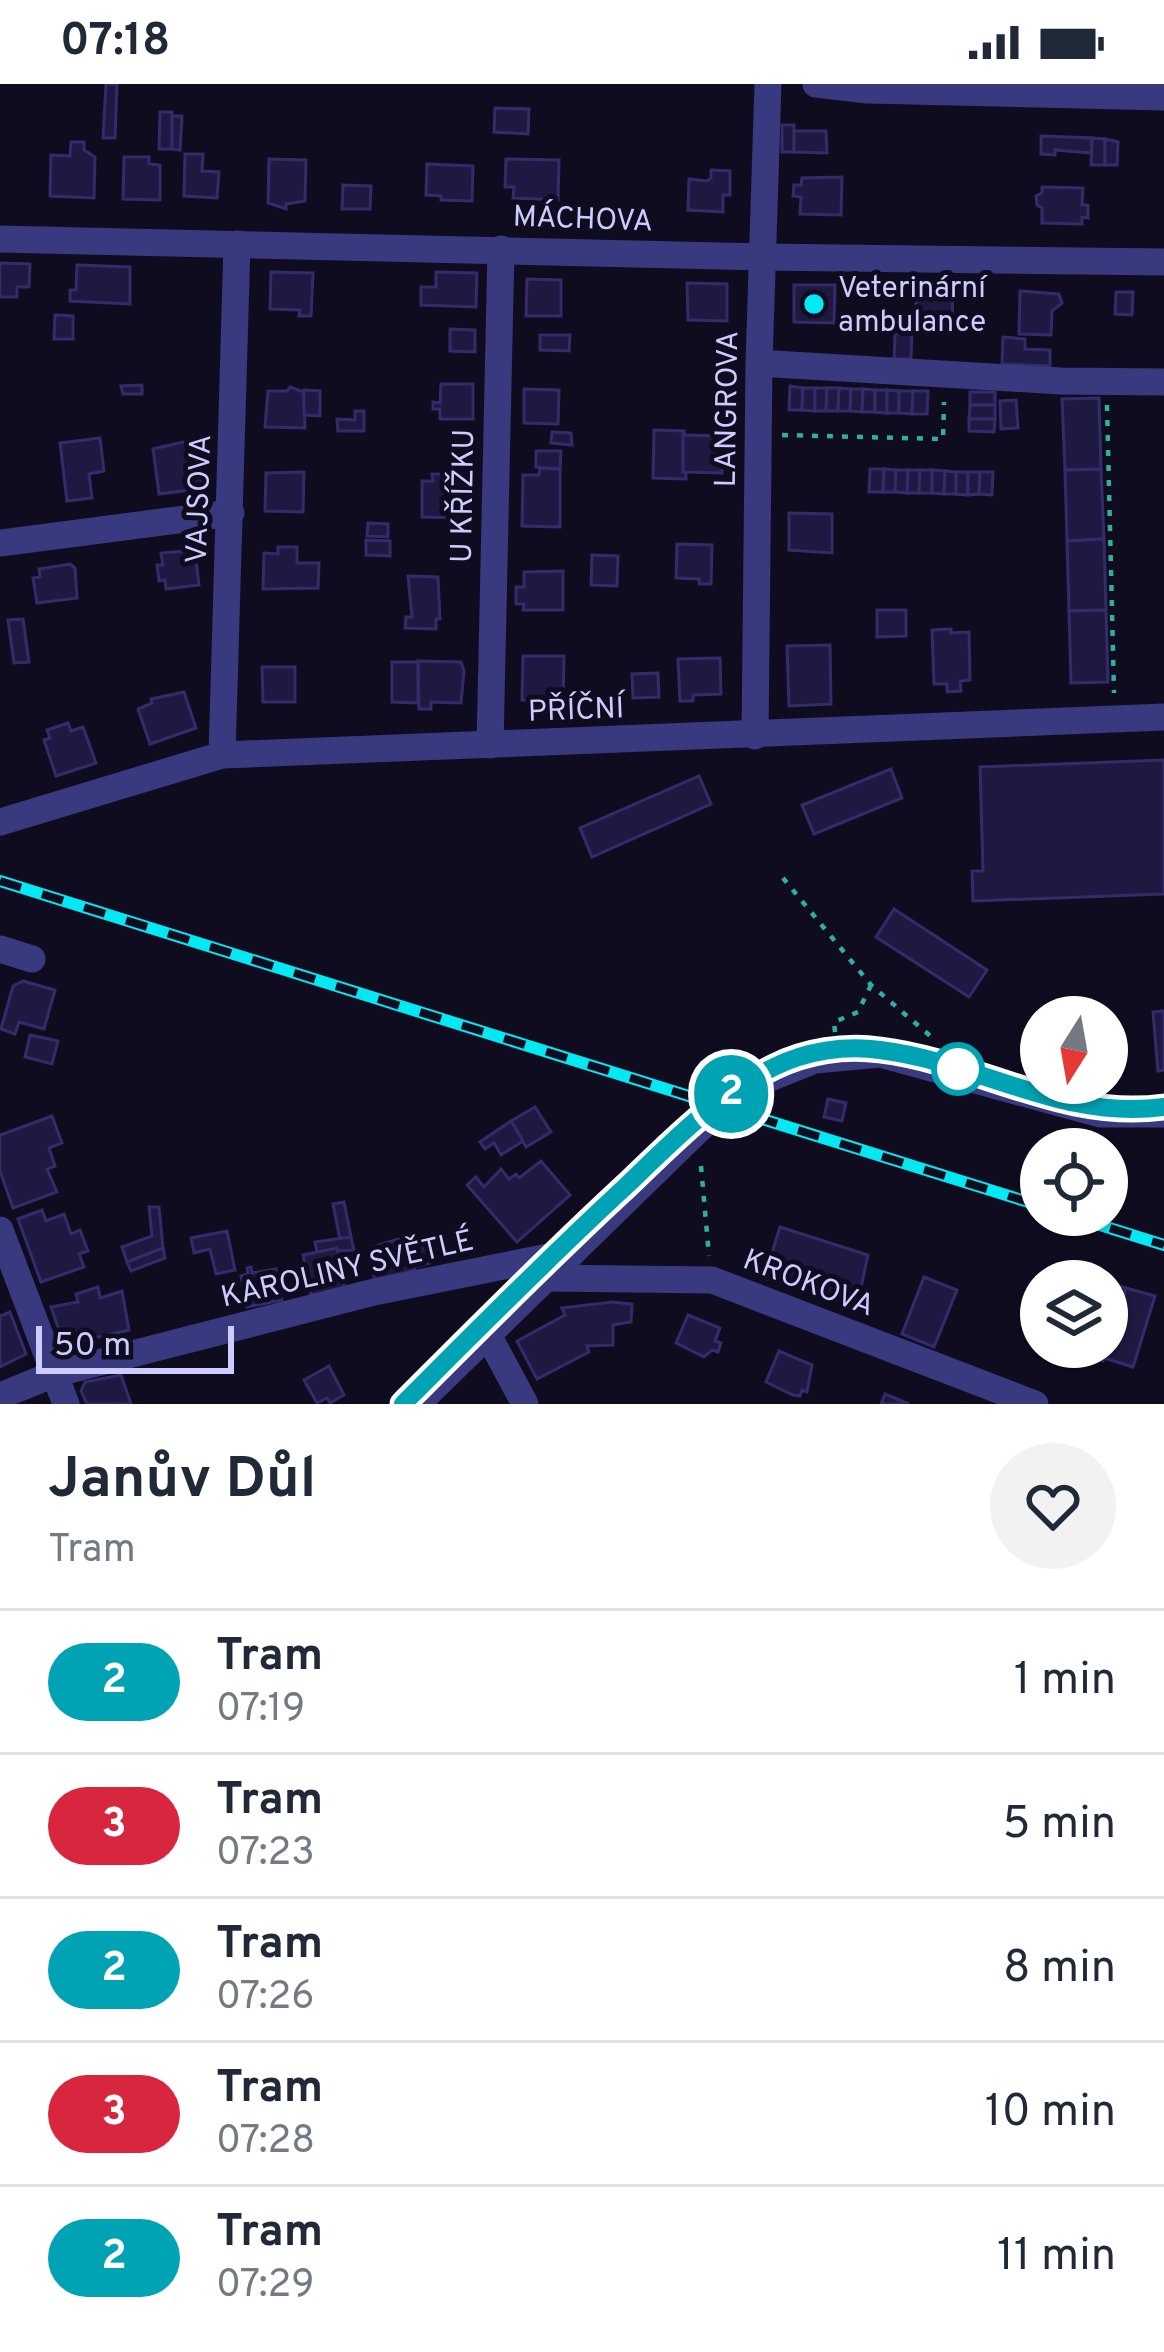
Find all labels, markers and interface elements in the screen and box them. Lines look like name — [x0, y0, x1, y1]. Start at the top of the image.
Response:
text: 07:18 — [60, 14, 170, 71]
street label: MÁCHOVA — [512, 198, 654, 241]
place label: Veterinární ambulance — [838, 271, 988, 342]
marker: Veterinární ambulance — [801, 291, 827, 317]
street label: LANGROVA — [709, 330, 748, 488]
street label: U KŘÍŽKU — [443, 429, 484, 563]
street label: VAJSOVA — [180, 434, 221, 564]
street label: PŘÍČNÍ — [527, 688, 627, 732]
north arrow — [1020, 996, 1128, 1104]
map controls — [1020, 996, 1128, 1368]
unlabelled marker — [933, 1044, 983, 1094]
line badge: 2 — [692, 1055, 770, 1133]
text: 2 — [718, 1067, 744, 1120]
button: locate — [1020, 1128, 1128, 1236]
street label: KAROLINY SVĚTLÉ — [217, 1221, 477, 1317]
street label: KROKOVA — [737, 1242, 879, 1326]
button: layers — [1020, 1260, 1128, 1368]
scale bar — [36, 1320, 234, 1373]
text: 50 m — [54, 1326, 131, 1368]
button: heart — [990, 1443, 1116, 1569]
text: Janův Důl — [48, 1446, 316, 1518]
text: Tram — [48, 1527, 136, 1576]
text: Tram — [216, 1629, 323, 1686]
text: 1 min — [1014, 1653, 1116, 1710]
text: 2 — [101, 1655, 127, 1708]
text: 07:19 — [216, 1686, 305, 1735]
text: Tram — [216, 1773, 323, 1830]
text: 5 min — [1003, 1797, 1116, 1854]
text: 3 — [101, 1799, 127, 1852]
text: 07:23 — [216, 1830, 315, 1879]
text: Tram — [216, 1917, 323, 1974]
text: 8 min — [1003, 1941, 1116, 1998]
text: 2 — [101, 1943, 127, 1996]
text: 07:26 — [216, 1974, 315, 2023]
text: Tram — [216, 2061, 323, 2118]
text: 10 min — [985, 2085, 1116, 2142]
text: 3 — [101, 2087, 127, 2140]
text: 07:28 — [216, 2118, 315, 2167]
text: Tram — [216, 2205, 323, 2262]
text: 11 min — [997, 2229, 1116, 2286]
text: 2 — [101, 2231, 127, 2284]
text: 07:29 — [216, 2262, 315, 2311]

